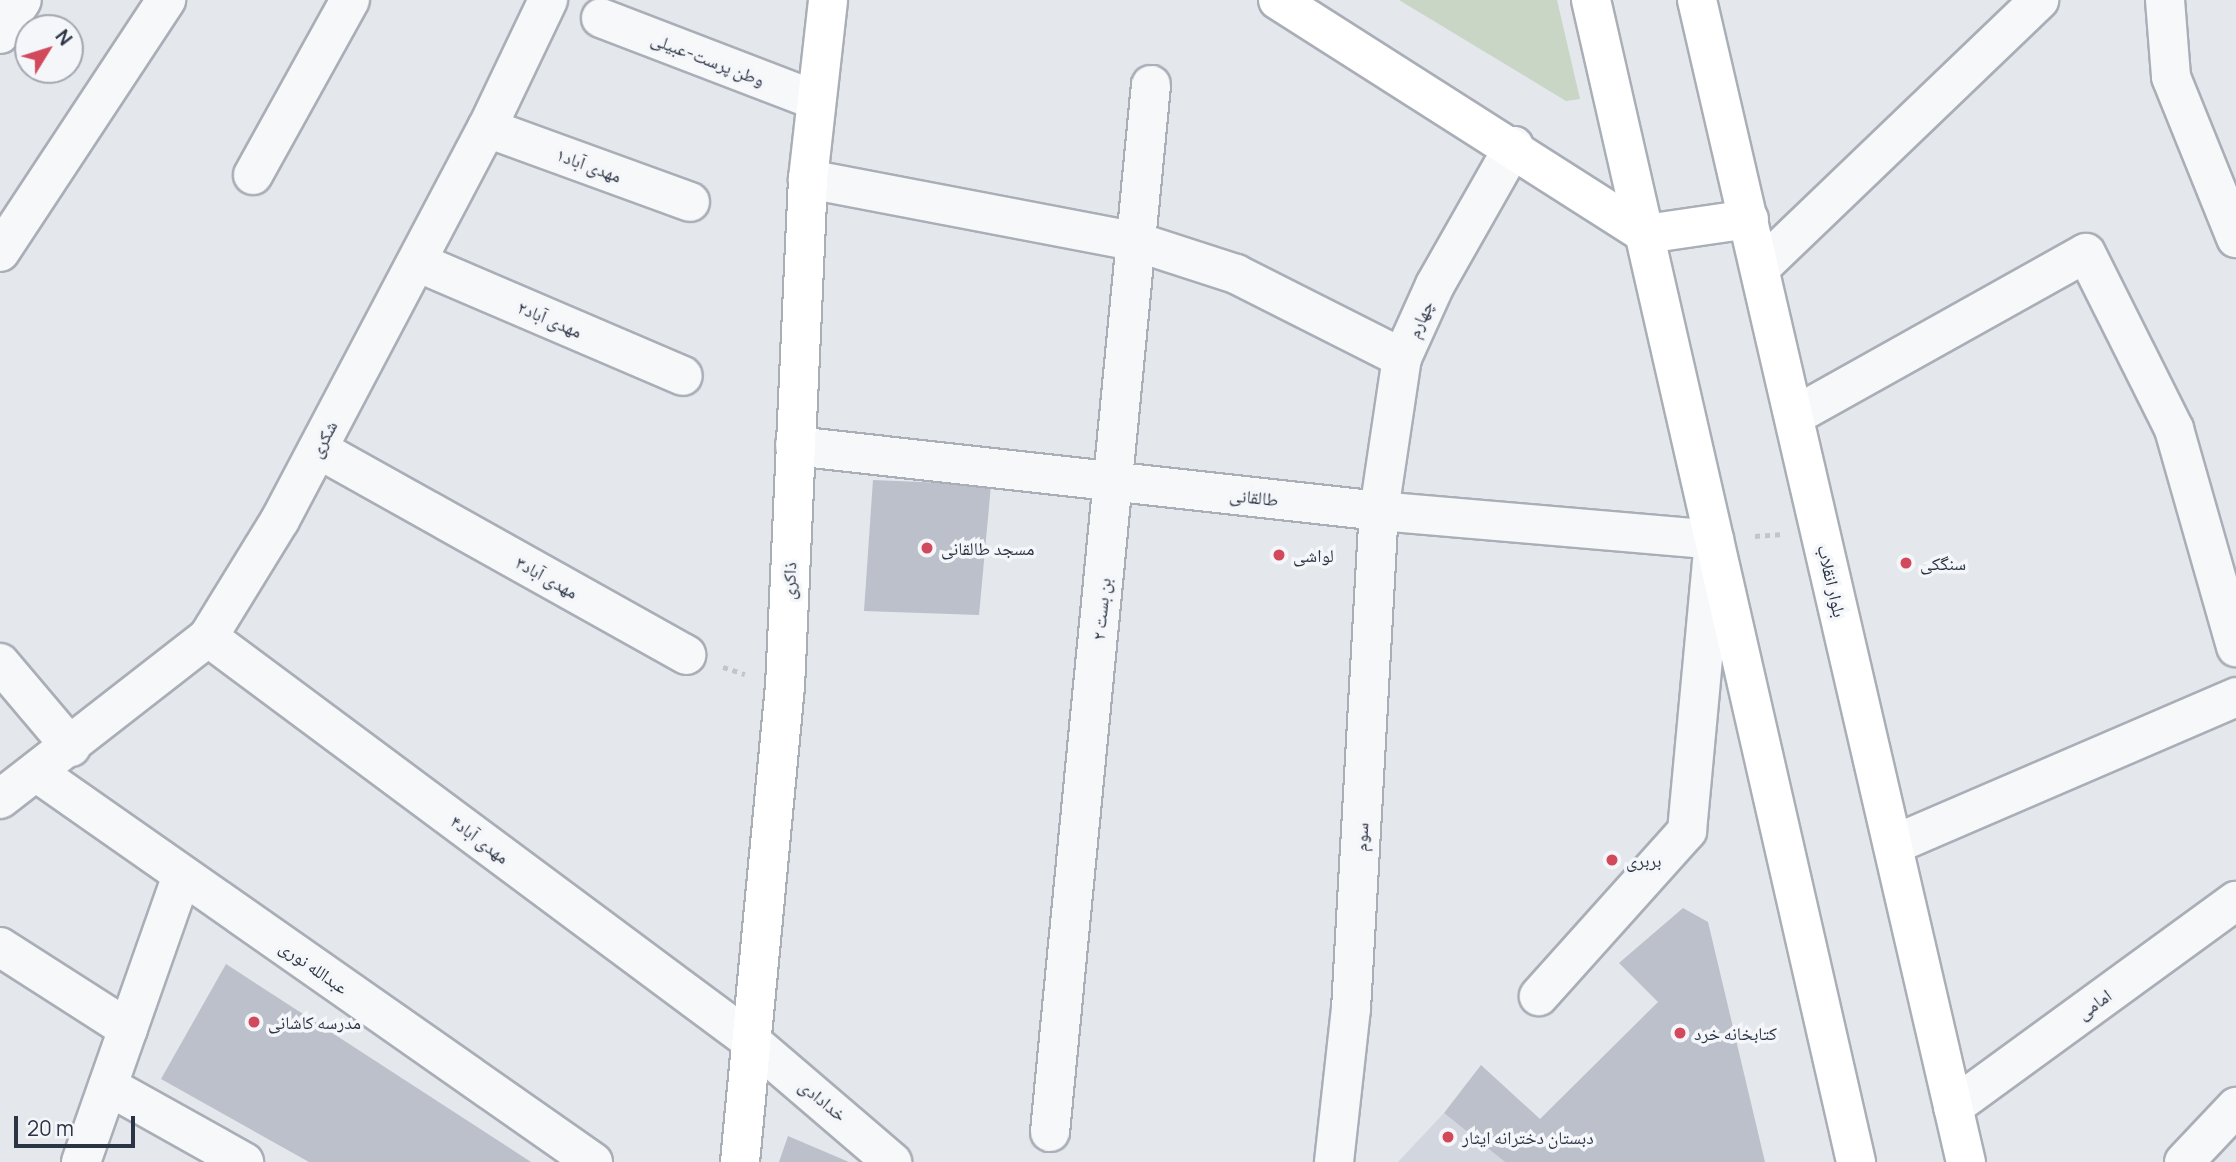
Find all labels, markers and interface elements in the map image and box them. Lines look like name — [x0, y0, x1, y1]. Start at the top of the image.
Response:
north arrow — [14, 14, 84, 84]
text: N — [50, 24, 78, 51]
street label: وطن پرست-عبیلی — [648, 27, 768, 91]
street label: مهدی آباد۱ — [554, 143, 624, 187]
street label: مهدی آباد۲ — [515, 296, 585, 342]
street label: چهارم — [1402, 297, 1438, 341]
street label: شکری — [304, 417, 342, 461]
street label: طالقانی — [1228, 484, 1280, 510]
place label: مسجد طالقانی — [941, 537, 1034, 559]
marker: مسجد طالقانی — [919, 540, 935, 556]
street label: بلوار انقلاب — [1813, 543, 1851, 619]
place label: لواشی — [1293, 544, 1334, 566]
marker: لواشی — [1271, 547, 1287, 563]
street label: مهدی آباد۳ — [512, 551, 582, 603]
place label: سنگکی — [1920, 552, 1966, 574]
marker: سنگکی — [1898, 555, 1914, 571]
street label: ذاکری — [778, 562, 800, 600]
street label: بن بست ۲ — [1087, 577, 1115, 641]
street label: مهدی آباد۴ — [446, 810, 514, 868]
street label: سوم — [1349, 822, 1373, 852]
place label: بربری — [1626, 849, 1662, 871]
marker: بربری — [1604, 852, 1620, 868]
street label: عبدالله نوری — [276, 936, 352, 998]
street label: امامی — [2072, 984, 2116, 1024]
place label: مدرسه کاشانی — [268, 1011, 361, 1033]
marker: مدرسه کاشانی — [246, 1014, 262, 1030]
place label: کتابخانه خرد — [1694, 1022, 1777, 1044]
marker: کتابخانه خرد — [1672, 1025, 1688, 1041]
street label: خدادادی — [795, 1074, 851, 1126]
scale bar — [18, 1102, 138, 1146]
text: 20 m — [27, 1114, 74, 1142]
place label: دبستان دخترانه ایثار — [1462, 1126, 1594, 1148]
marker: دبستان دخترانه ایثار — [1440, 1129, 1456, 1145]

